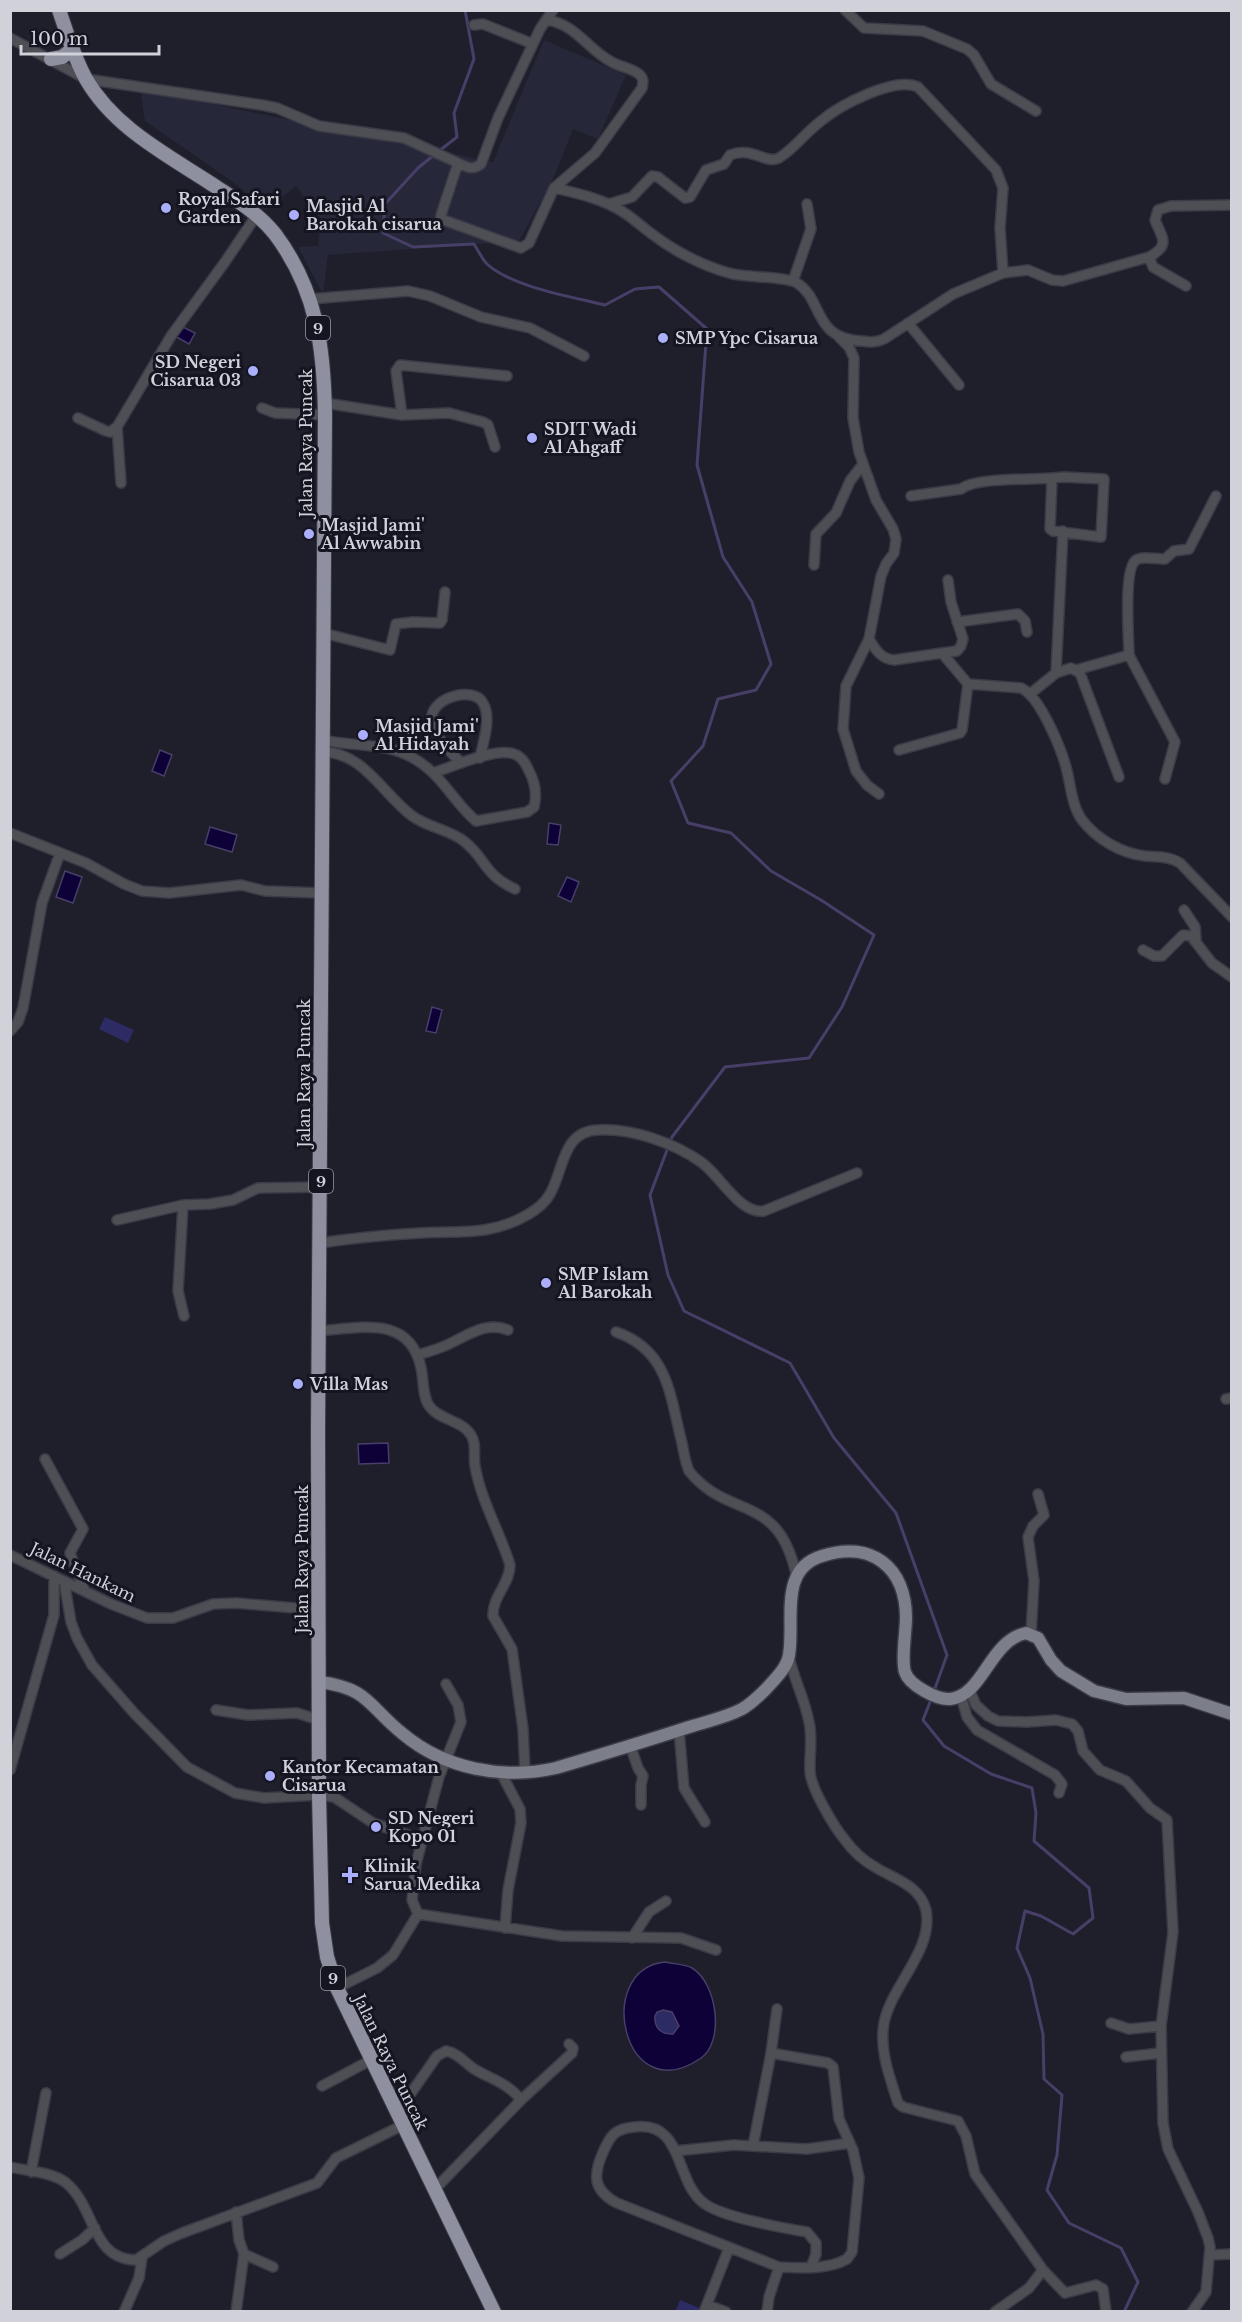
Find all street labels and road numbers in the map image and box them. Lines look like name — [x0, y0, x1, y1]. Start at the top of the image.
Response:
road number: 9 — [306, 316, 330, 340]
street label: Jalan Raya Puncak — [296, 368, 316, 519]
street label: Jalan Raya Puncak — [294, 998, 314, 1149]
road number: 9 — [309, 1169, 333, 1193]
street label: Jalan Raya Puncak — [292, 1484, 312, 1635]
street label: Jalan Hankam — [25, 1537, 139, 1606]
road number: 9 — [321, 1966, 345, 1990]
street label: Jalan Raya Puncak — [349, 1989, 433, 2133]

